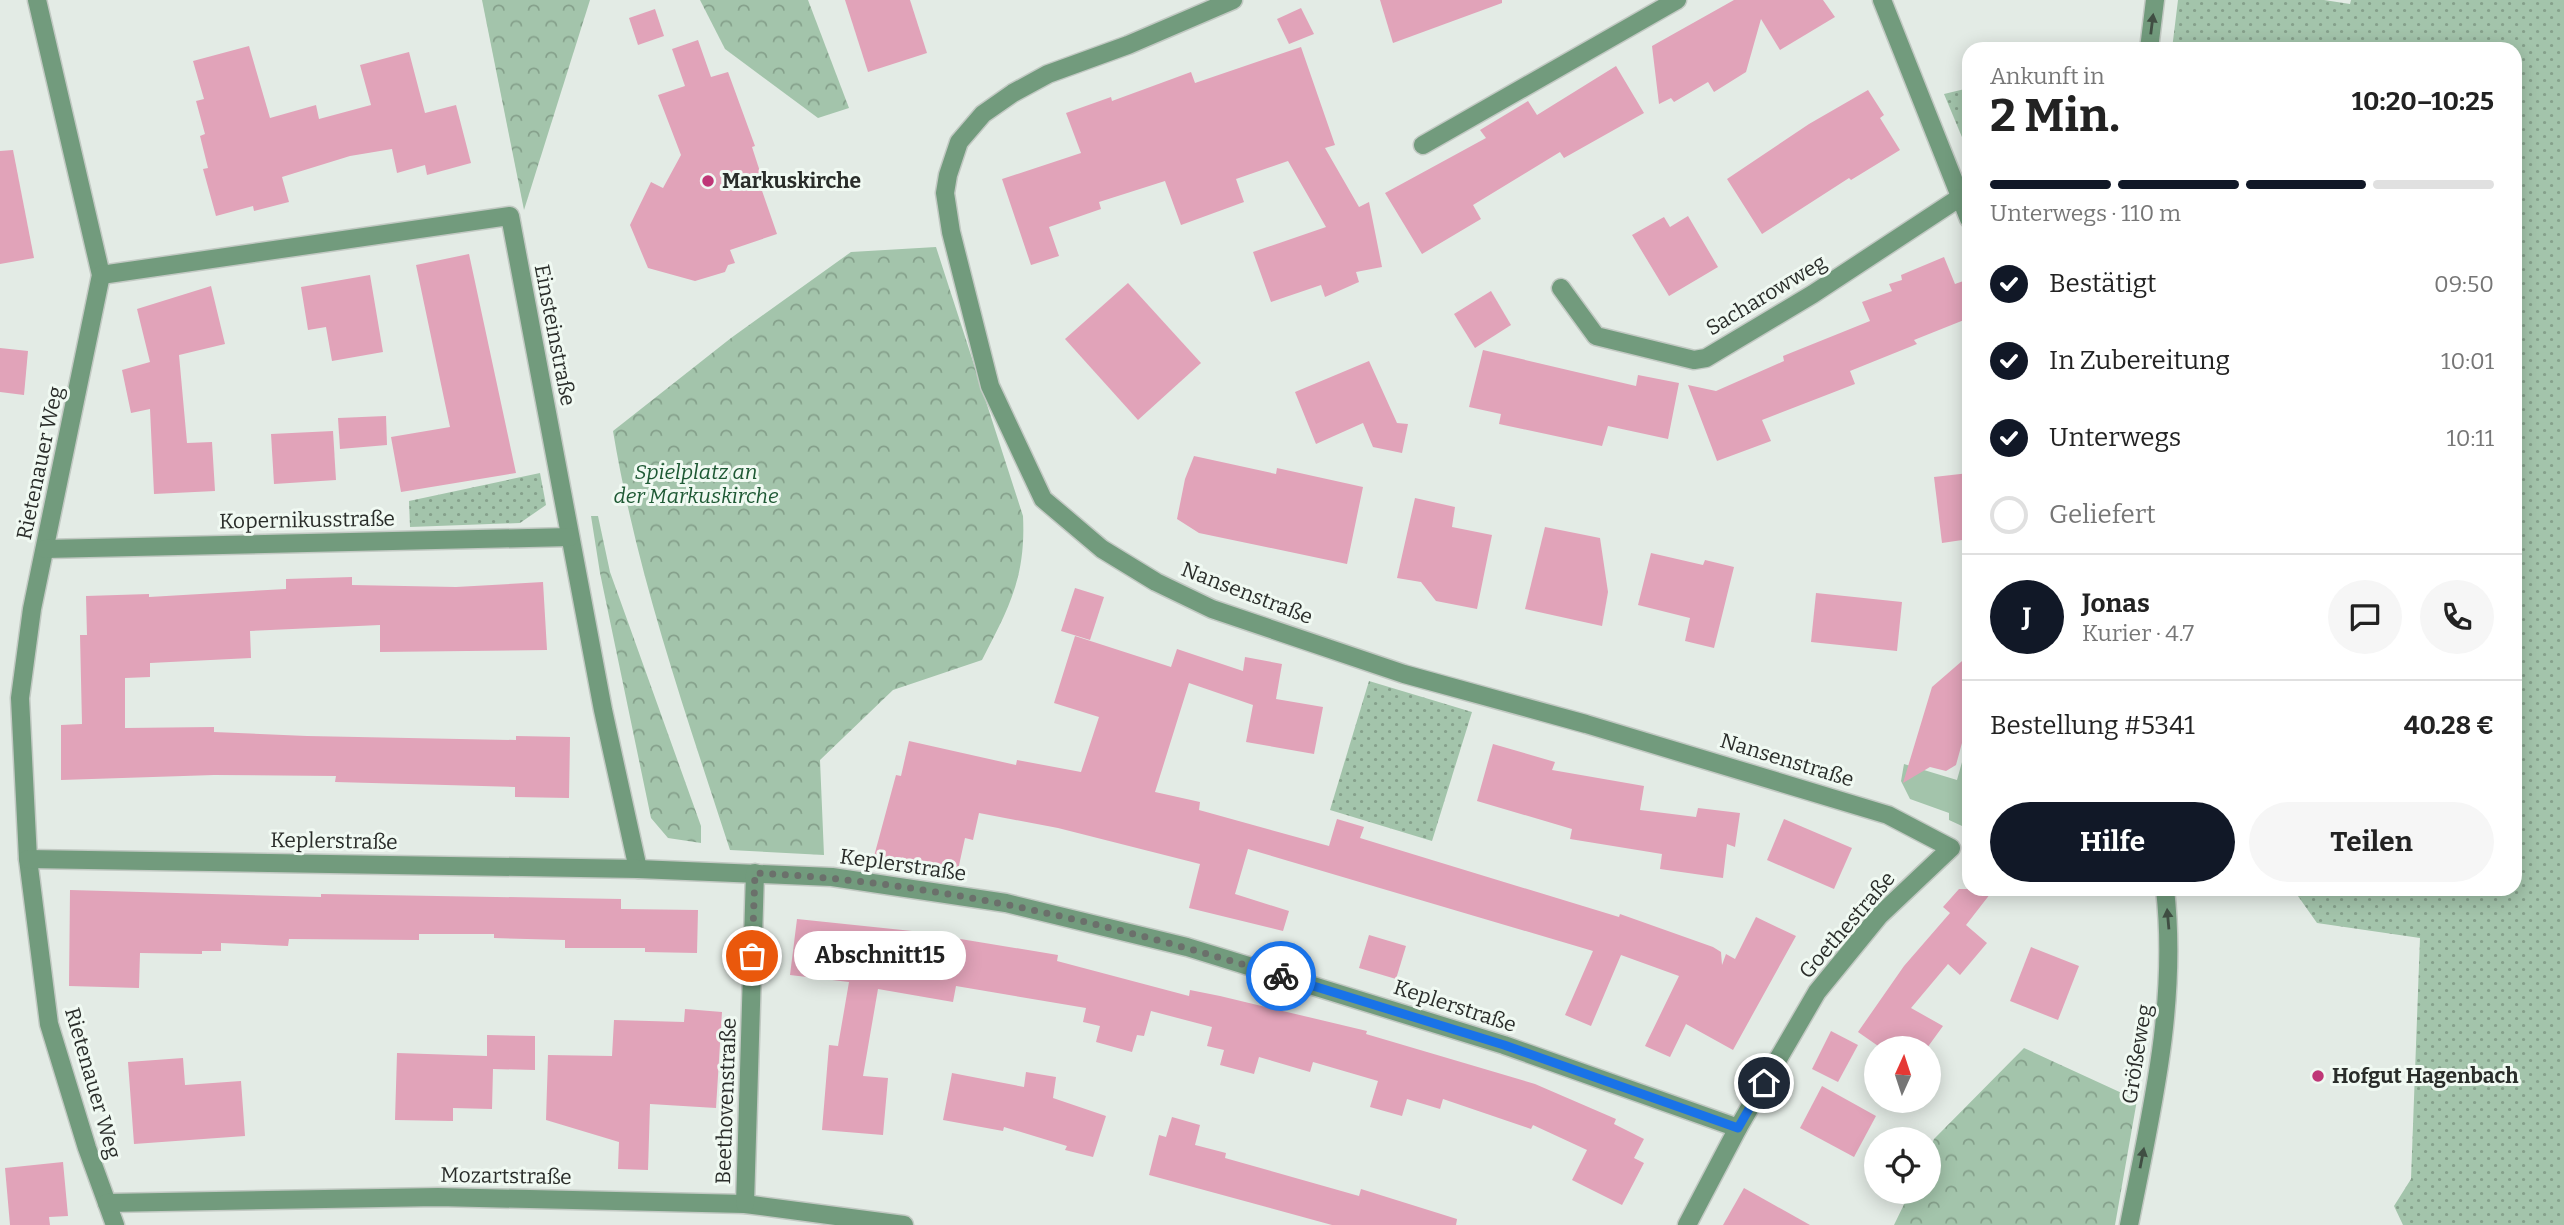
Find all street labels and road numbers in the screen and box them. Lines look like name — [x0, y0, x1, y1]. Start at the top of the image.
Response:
street label: Sacharowweg — [1701, 249, 1831, 341]
street label: Einsteinstraße — [529, 262, 581, 408]
street label: Rietenauer Weg — [11, 384, 69, 542]
street label: Kopernikusstraße — [219, 505, 395, 535]
street label: Nansenstraße — [1178, 556, 1316, 630]
street label: Nansenstraße — [1717, 727, 1857, 793]
street label: Keplerstraße — [270, 827, 398, 855]
street label: Keplerstraße — [838, 843, 968, 887]
street label: Goethestraße — [1793, 866, 1901, 984]
street label: Keplerstraße — [1390, 974, 1520, 1038]
street label: Größeweg — [2116, 1002, 2158, 1106]
street label: Rietenauer Weg — [59, 1004, 127, 1162]
street label: Beethovenstraße — [710, 1017, 742, 1185]
street label: Mozartstraße — [440, 1162, 572, 1190]

